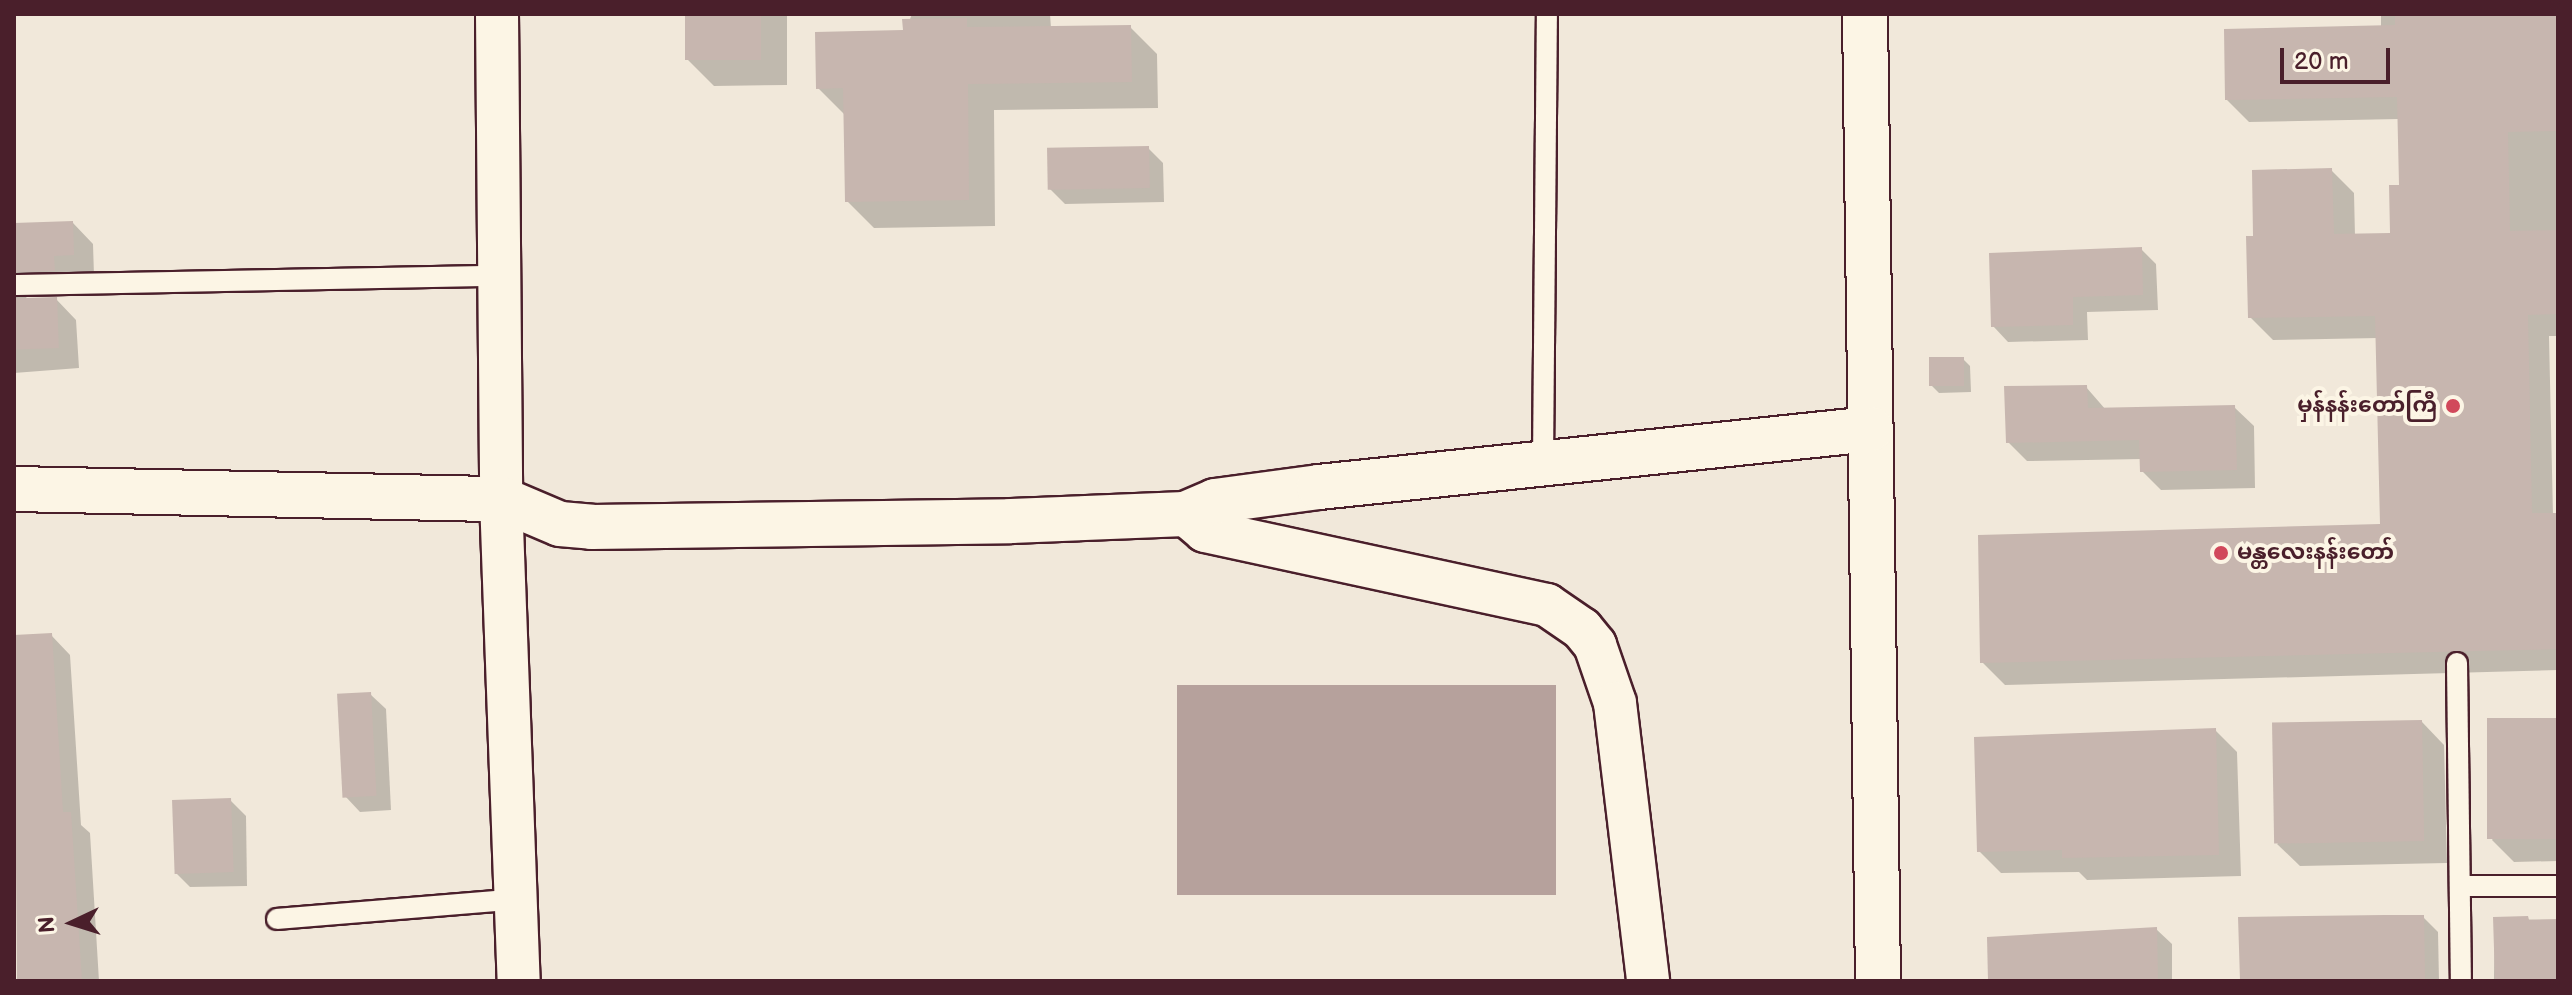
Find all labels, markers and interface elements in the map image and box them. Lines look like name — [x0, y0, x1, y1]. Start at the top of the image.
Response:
scale bar — [2284, 32, 2394, 82]
text: 20 m — [2294, 47, 2349, 76]
place label: မှန်နန်းတော်ကြီ — [2297, 393, 2437, 419]
marker: မှန်နန်းတော်ကြီ — [2444, 397, 2462, 415]
place label: မန္တလေးနန်းတော် — [2237, 540, 2394, 566]
marker: မန္တလေးနန်းတော် — [2212, 544, 2230, 562]
north arrow — [32, 883, 112, 963]
text: N — [34, 916, 62, 934]

